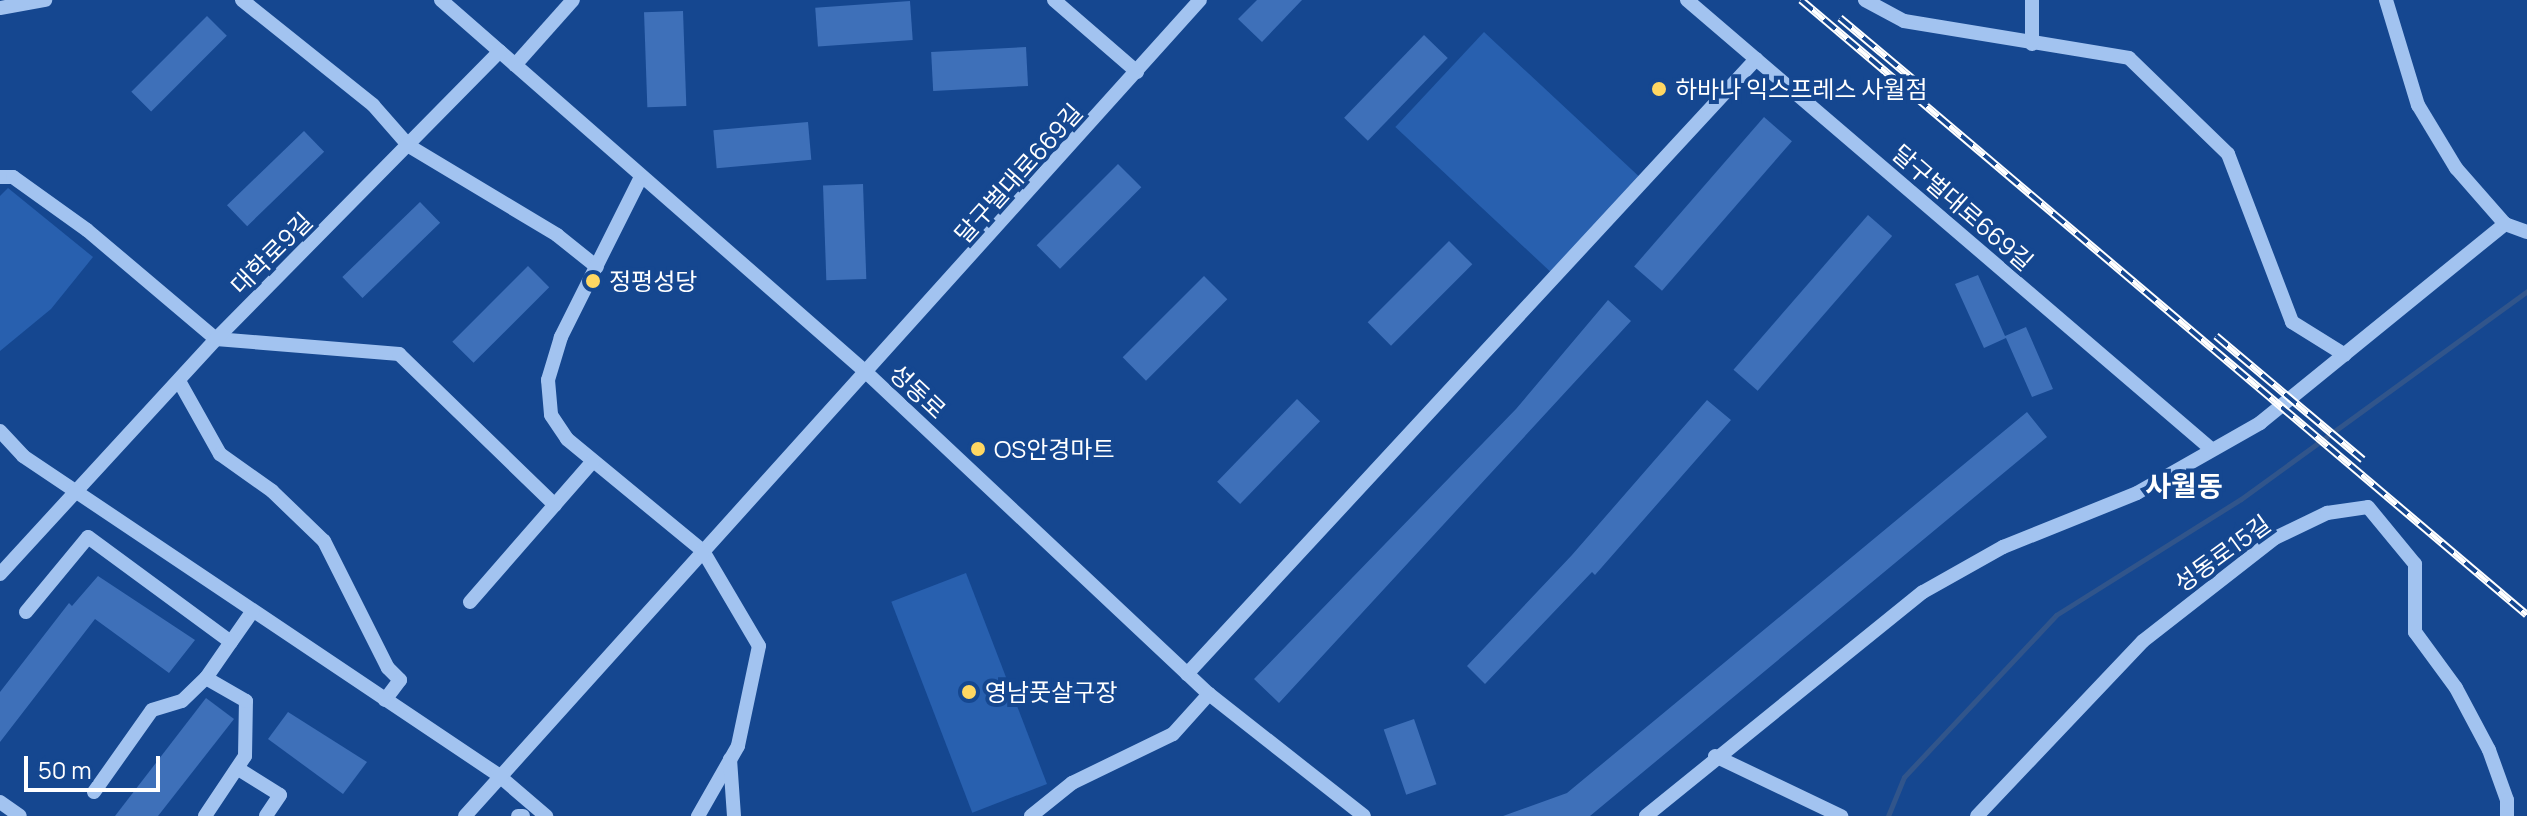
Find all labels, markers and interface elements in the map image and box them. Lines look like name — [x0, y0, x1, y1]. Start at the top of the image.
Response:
place label: 하바나 익스프레스 사월점 — [1675, 75, 1927, 103]
marker: 하바나 익스프레스 사월점 — [1650, 80, 1668, 98]
street label: 달구벌대로669길 — [948, 98, 1088, 248]
street label: 달구벌대로669길 — [1887, 138, 2039, 276]
street label: 대학로9길 — [224, 206, 318, 300]
place label: 정평성당 — [609, 267, 697, 295]
marker: 정평성당 — [584, 272, 602, 290]
street label: 성동로 — [884, 358, 952, 424]
place label: OS안경마트 — [994, 435, 1114, 463]
marker: OS안경마트 — [969, 440, 987, 458]
district label: 사월동 — [2145, 468, 2223, 502]
street label: 성동로15길 — [2168, 509, 2276, 597]
place label: 영남풋살구장 — [985, 678, 1117, 706]
marker: 영남풋살구장 — [960, 683, 978, 701]
scale bar — [28, 740, 164, 790]
text: 50 m — [38, 753, 92, 786]

